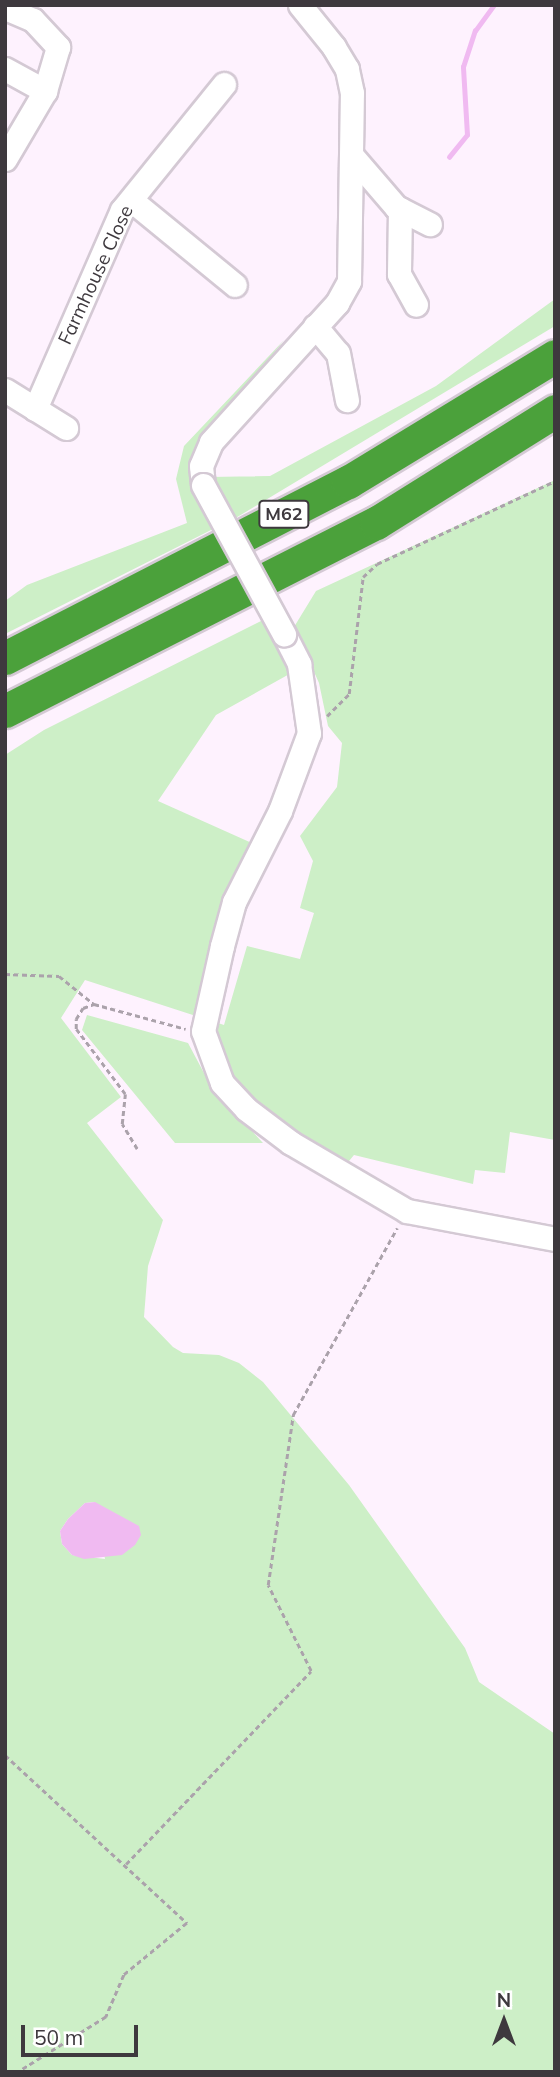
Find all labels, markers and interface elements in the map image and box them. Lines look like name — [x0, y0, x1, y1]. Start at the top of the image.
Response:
street label: Farmhouse Close — [54, 202, 138, 348]
road number: M62 — [258, 500, 310, 528]
north arrow — [469, 1986, 539, 2056]
text: N — [497, 1988, 511, 2012]
scale bar — [24, 2010, 142, 2054]
text: 50 m — [34, 2024, 83, 2050]

